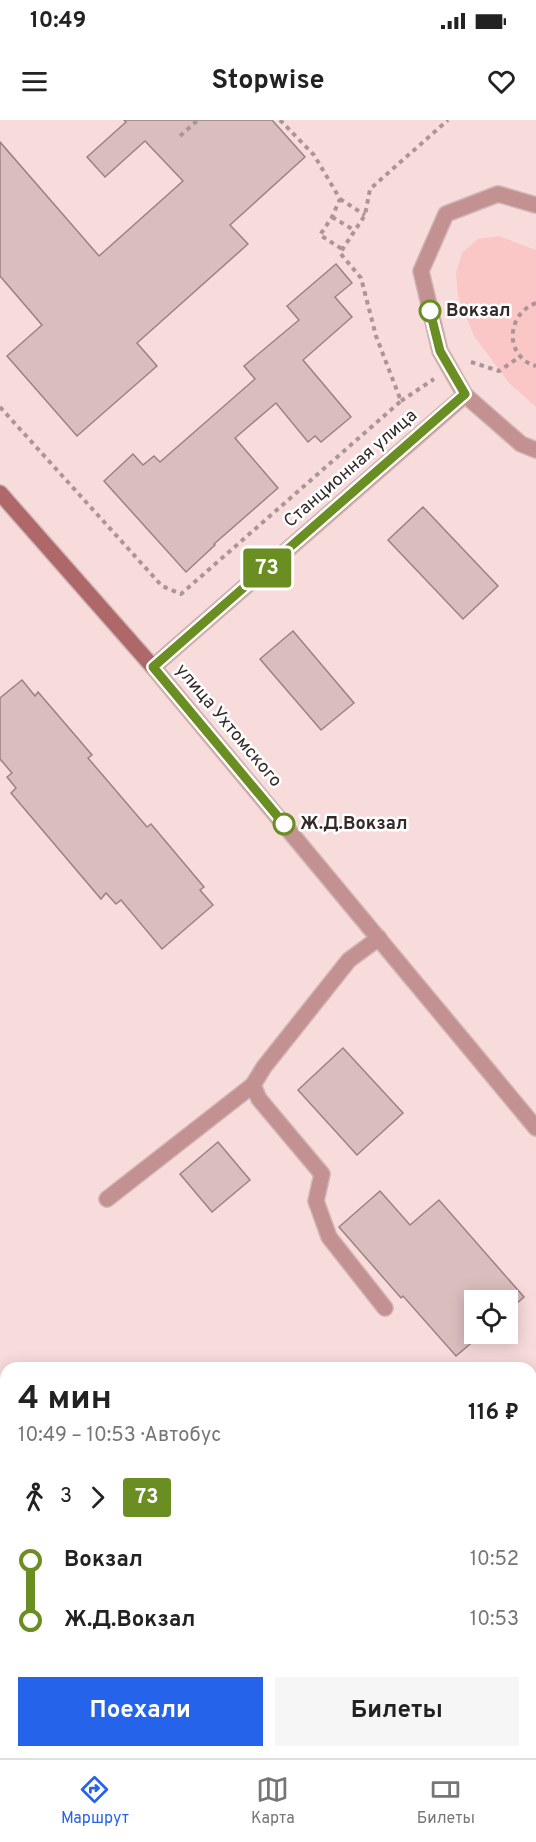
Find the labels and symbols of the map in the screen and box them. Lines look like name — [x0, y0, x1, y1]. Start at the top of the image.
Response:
marker: Вокзал — [419, 300, 441, 322]
place label: Вокзал — [446, 300, 511, 323]
street label: Станционная улица — [280, 405, 422, 533]
line badge: 73 — [240, 548, 294, 588]
street label: улица Ухтомского — [170, 660, 286, 792]
marker: Ж.Д.Вокзал — [273, 813, 295, 835]
place label: Ж.Д.Вокзал — [300, 813, 408, 836]

